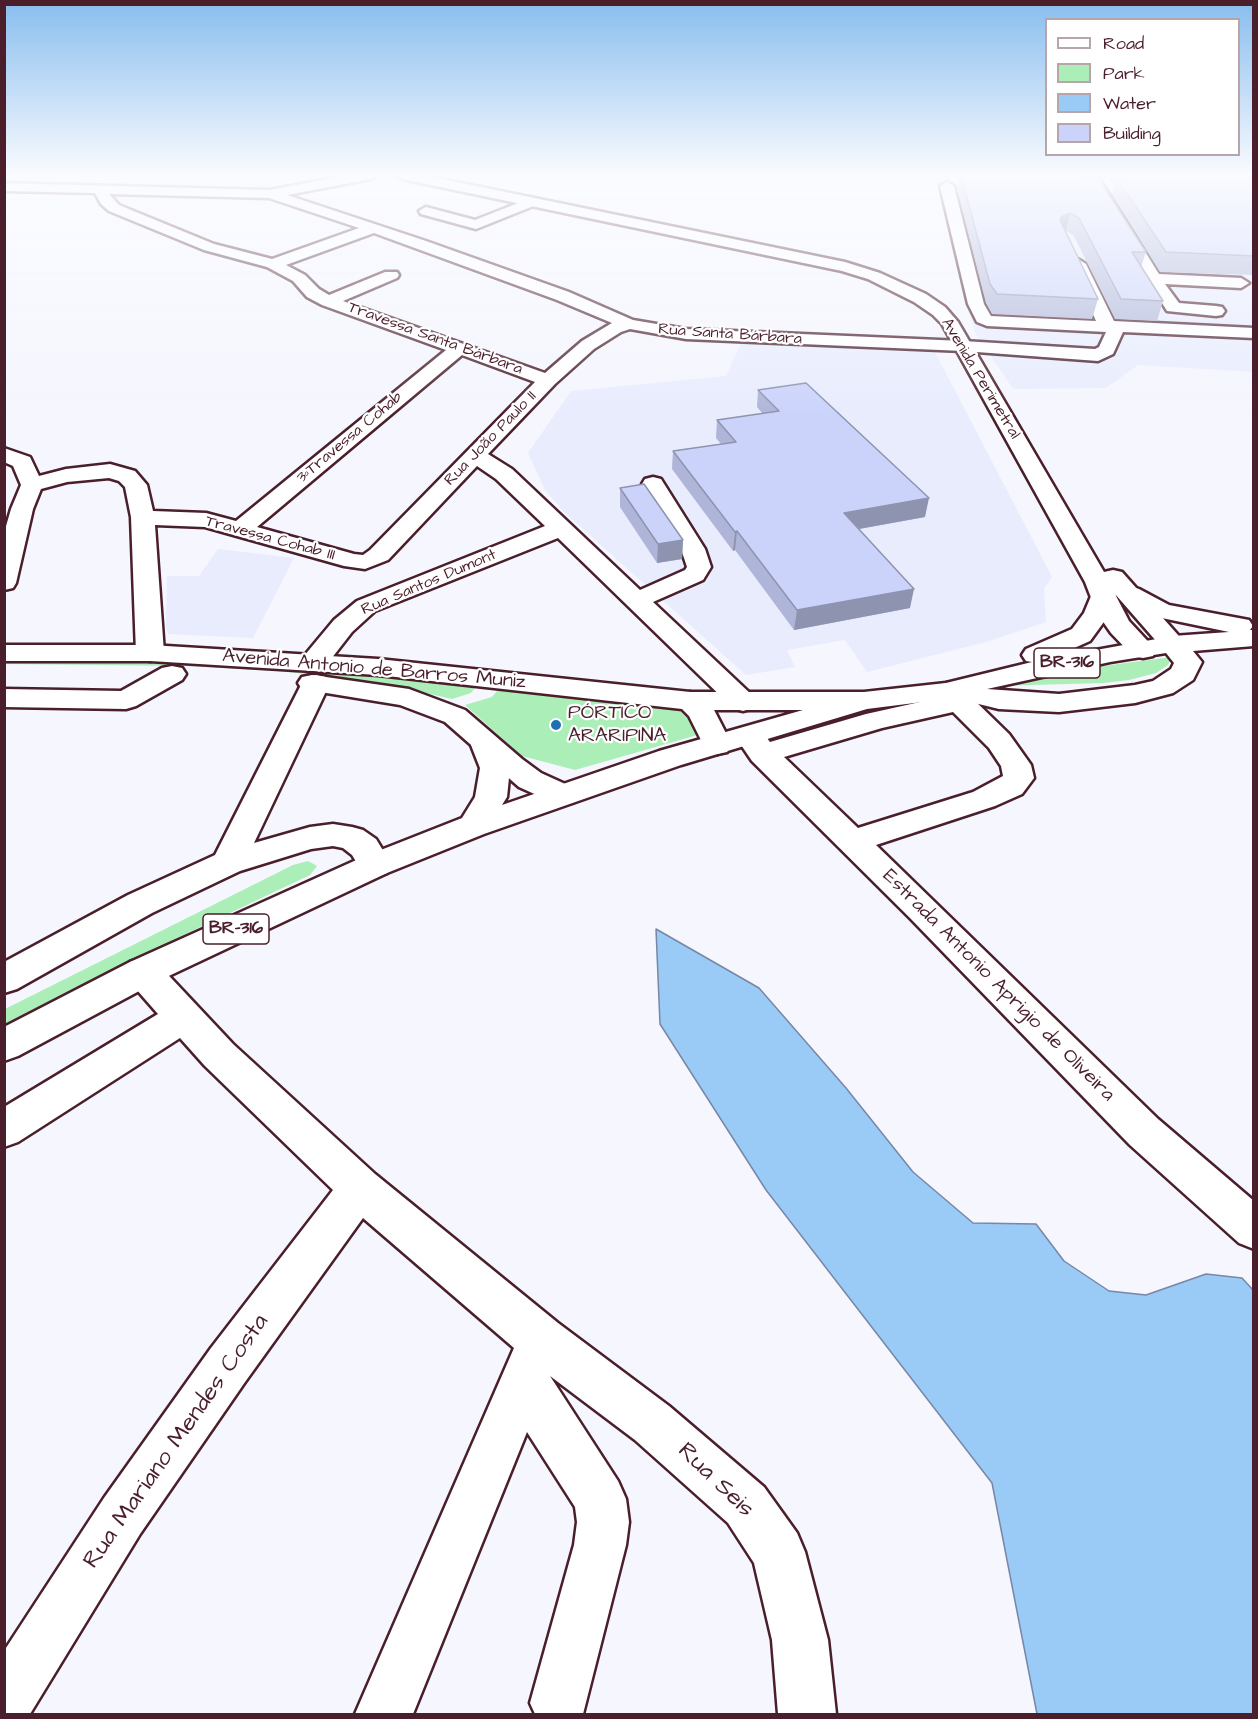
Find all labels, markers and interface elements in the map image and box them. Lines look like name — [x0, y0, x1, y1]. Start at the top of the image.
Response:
legend — [1045, 18, 1240, 156]
text: Road — [1103, 31, 1144, 56]
text: Park — [1103, 61, 1145, 86]
text: Water — [1103, 91, 1156, 116]
text: Building — [1103, 121, 1161, 146]
street label: Travessa Santa Bárbara — [345, 298, 525, 380]
street label: Avenida Perimetral — [936, 315, 1024, 443]
street label: Rua Santa Bárbara — [658, 320, 802, 350]
street label: 3ªTravessa Cohab — [293, 388, 407, 488]
street label: Rua João Paulo II — [441, 388, 541, 490]
street label: Travessa Cohab III — [203, 512, 337, 566]
street label: Rua Santos Dumont — [359, 546, 499, 620]
street label: Avenida Antonio de Barros Muniz — [221, 645, 527, 695]
road number: BR-316 — [1034, 648, 1100, 678]
place label: PÓRTICO ARARIPINA — [568, 702, 666, 749]
marker: PÓRTICO ARARIPINA — [549, 718, 563, 732]
street label: Estrada Antonio Aprigio de Oliveira — [877, 865, 1119, 1107]
road number: BR-316 — [203, 914, 269, 944]
street label: Rua Mariano Mendes Costa — [78, 1309, 276, 1575]
street label: Rua Seis — [671, 1438, 759, 1524]

